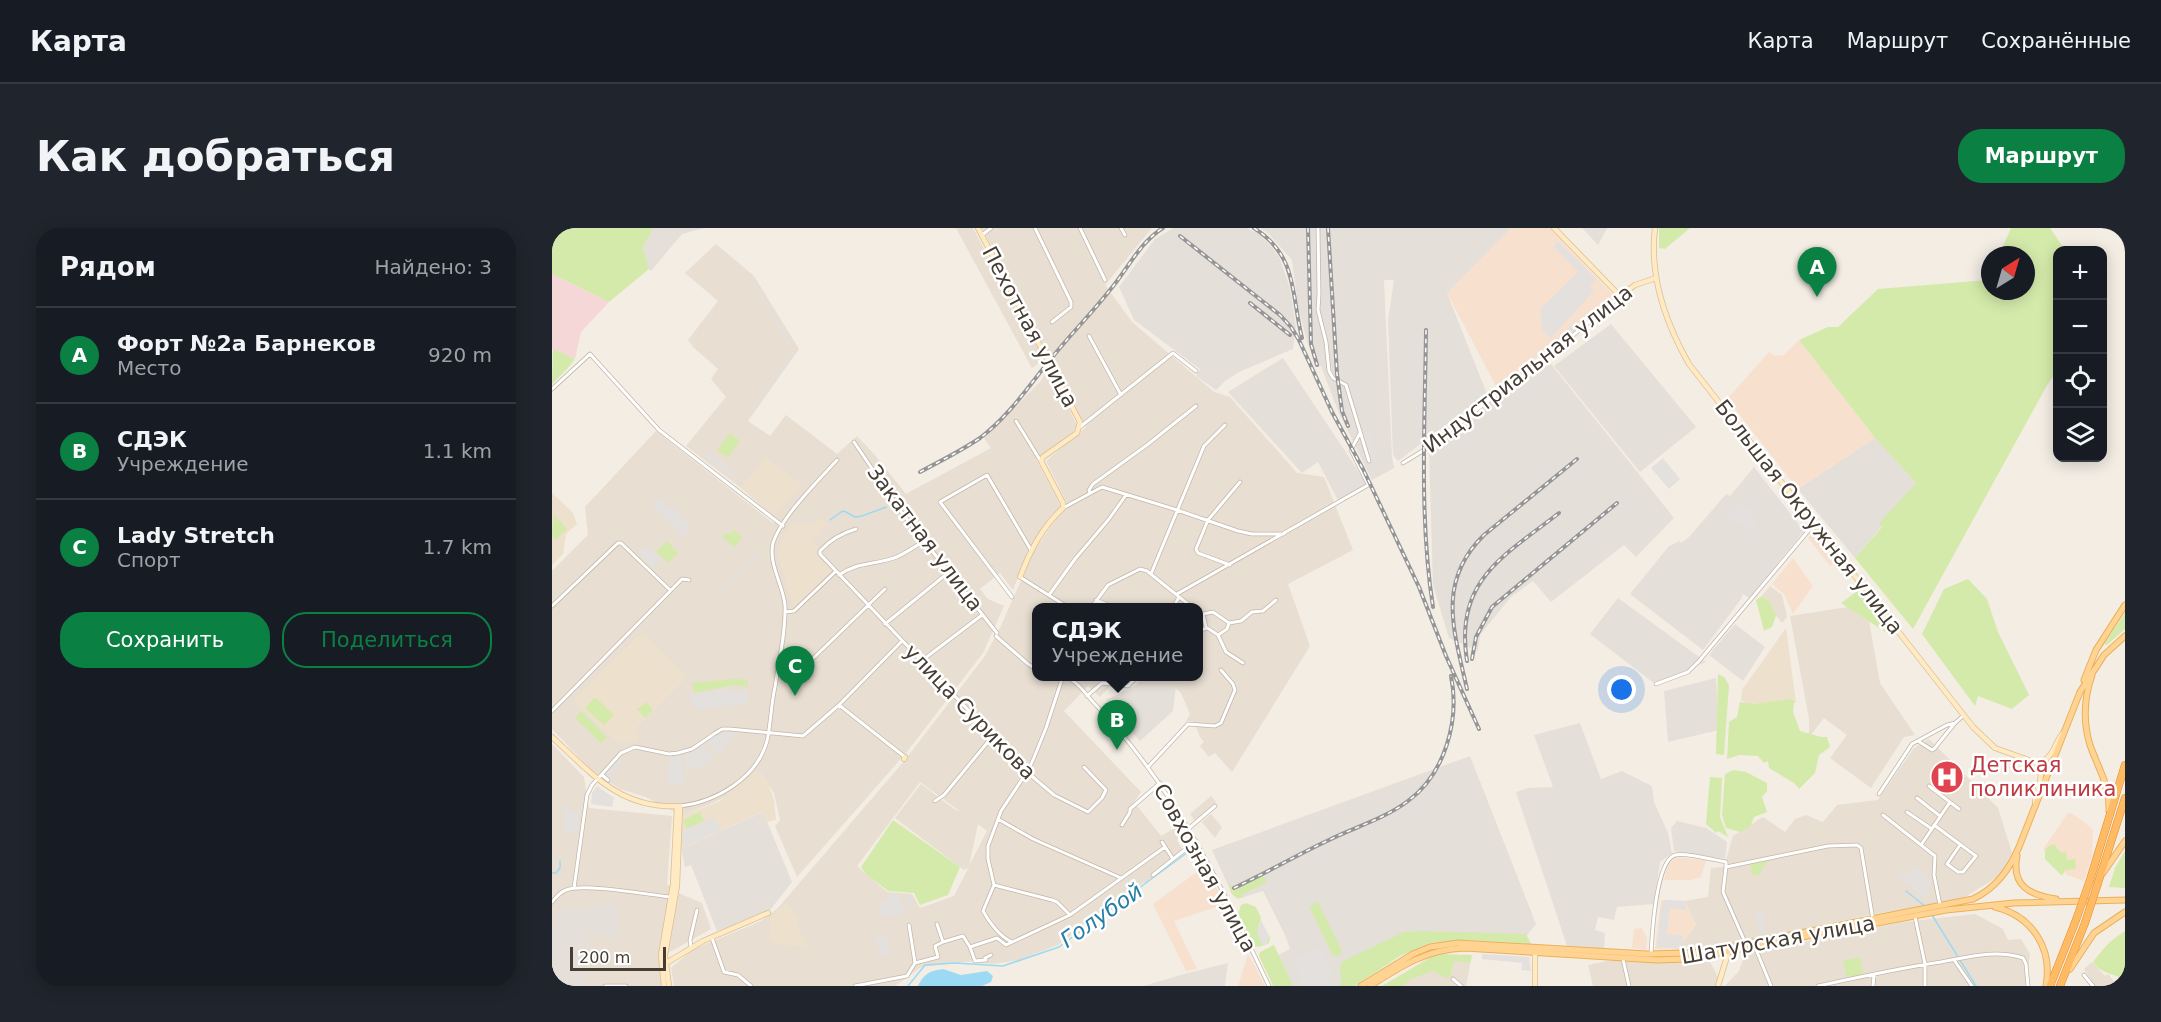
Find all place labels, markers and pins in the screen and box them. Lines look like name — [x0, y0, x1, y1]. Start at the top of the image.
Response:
pin: A — [1798, 248, 1836, 297]
pin: C — [776, 646, 814, 696]
pin: B — [1098, 700, 1136, 750]
place label: Детская поликлиника — [1970, 753, 2116, 801]
hospital icon: Детская поликлиника — [1929, 759, 1965, 795]

